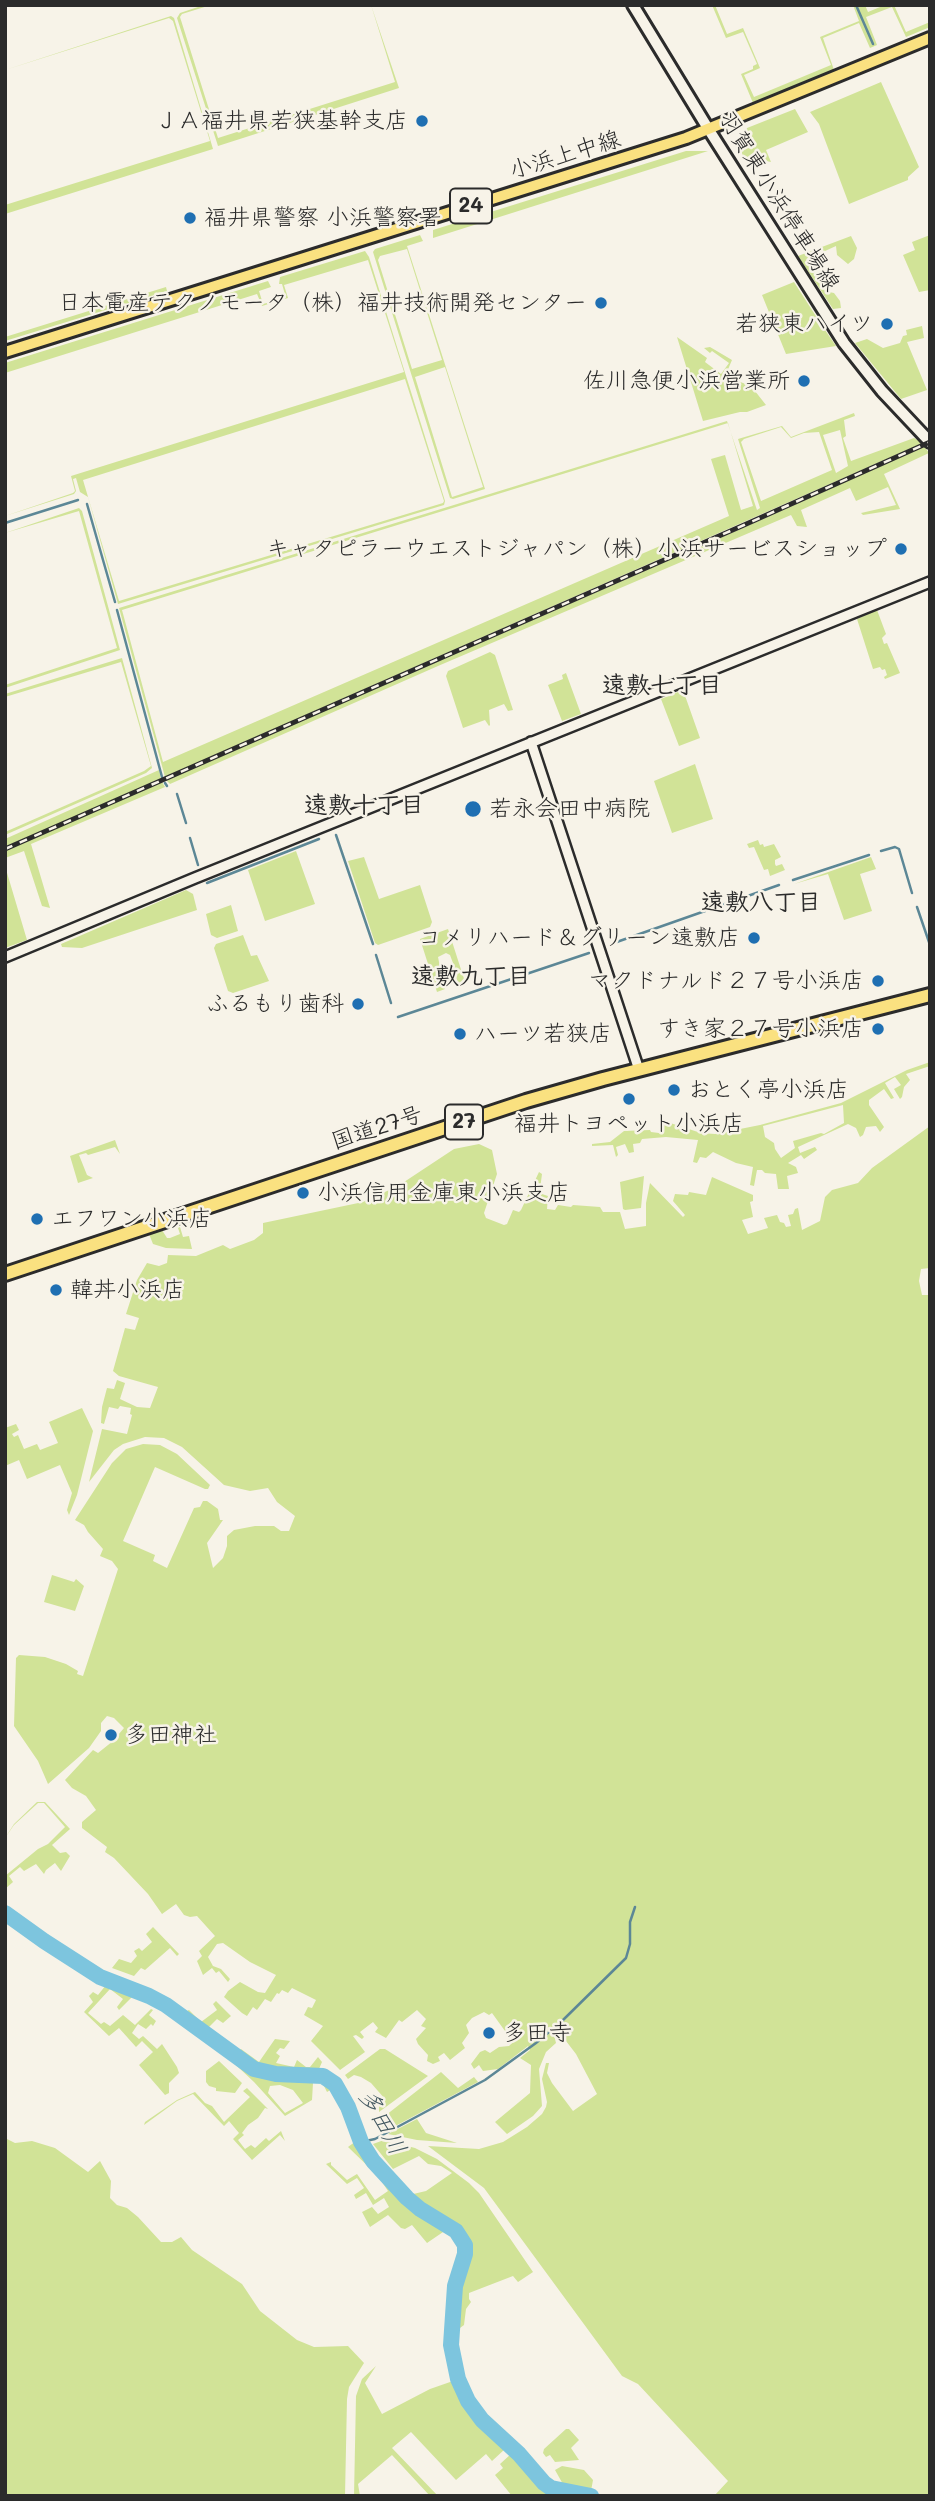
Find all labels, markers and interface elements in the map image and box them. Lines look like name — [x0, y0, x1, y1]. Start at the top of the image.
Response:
street label: 羽賀東小浜停車場線 — [712, 106, 846, 296]
place label: ＪＡ福井県若狭基幹支店 — [155, 107, 408, 135]
marker: ＪＡ福井県若狭基幹支店 — [414, 113, 430, 129]
street label: 小浜上中線 — [506, 125, 624, 185]
road number: 24 — [450, 188, 492, 224]
place label: 福井県警察 小浜警察署 — [204, 204, 441, 232]
marker: 福井県警察 小浜警察署 — [182, 210, 198, 226]
place label: 日本電産テクノモータ（株）福井技術開発センター — [58, 289, 587, 317]
marker: 日本電産テクノモータ（株）福井技術開発センター — [593, 295, 609, 311]
place label: 若狭東ハイツ — [735, 310, 873, 338]
marker: 若狭東ハイツ — [879, 316, 895, 332]
place label: 佐川急便小浜営業所 — [583, 367, 790, 395]
marker: 佐川急便小浜営業所 — [796, 373, 812, 389]
place label: キャタピラーウエストジャパン（株）小浜サービスショップ — [266, 535, 887, 563]
marker: キャタピラーウエストジャパン（株）小浜サービスショップ — [893, 541, 909, 557]
district label: 遠敷七丁目 — [602, 672, 722, 700]
district label: 遠敷十丁目 — [304, 792, 424, 820]
place label: 若永会田中病院 — [489, 795, 650, 823]
marker: 若永会田中病院 — [463, 799, 483, 819]
district label: 遠敷八丁目 — [701, 889, 821, 917]
place label: コメリハード＆グリーン遠敷店 — [418, 924, 740, 952]
marker: コメリハード＆グリーン遠敷店 — [746, 930, 762, 946]
district label: 遠敷九丁目 — [411, 963, 531, 991]
place label: マクドナルド２７号小浜店 — [588, 967, 864, 995]
marker: マクドナルド２７号小浜店 — [870, 973, 886, 989]
place label: ふるもり歯科 — [206, 990, 344, 1018]
marker: ふるもり歯科 — [350, 996, 366, 1012]
place label: すき家２７号小浜店 — [657, 1015, 864, 1043]
place label: ハーツ若狭店 — [474, 1020, 612, 1048]
marker: すき家２７号小浜店 — [870, 1021, 886, 1037]
marker: ハーツ若狭店 — [452, 1026, 468, 1042]
place label: おとく亭小浜店 — [688, 1076, 849, 1104]
marker: おとく亭小浜店 — [666, 1082, 682, 1098]
marker: 福井トヨペット小浜店 — [621, 1091, 637, 1107]
street label: 国道27号 — [328, 1100, 426, 1156]
road number: 27 — [445, 1104, 483, 1140]
place label: 福井トヨペット小浜店 — [514, 1110, 744, 1138]
place label: 小浜信用金庫東小浜支店 — [317, 1179, 570, 1207]
marker: 小浜信用金庫東小浜支店 — [295, 1185, 311, 1201]
place label: エフワン小浜店 — [51, 1205, 212, 1233]
marker: エフワン小浜店 — [29, 1211, 45, 1227]
place label: 韓丼小浜店 — [70, 1276, 185, 1304]
marker: 韓丼小浜店 — [48, 1282, 64, 1298]
place label: 多田神社 — [125, 1721, 217, 1749]
marker: 多田神社 — [103, 1727, 119, 1743]
place label: 多田寺 — [503, 2019, 572, 2047]
marker: 多田寺 — [481, 2025, 497, 2041]
water label: 多田川 — [352, 2084, 412, 2160]

